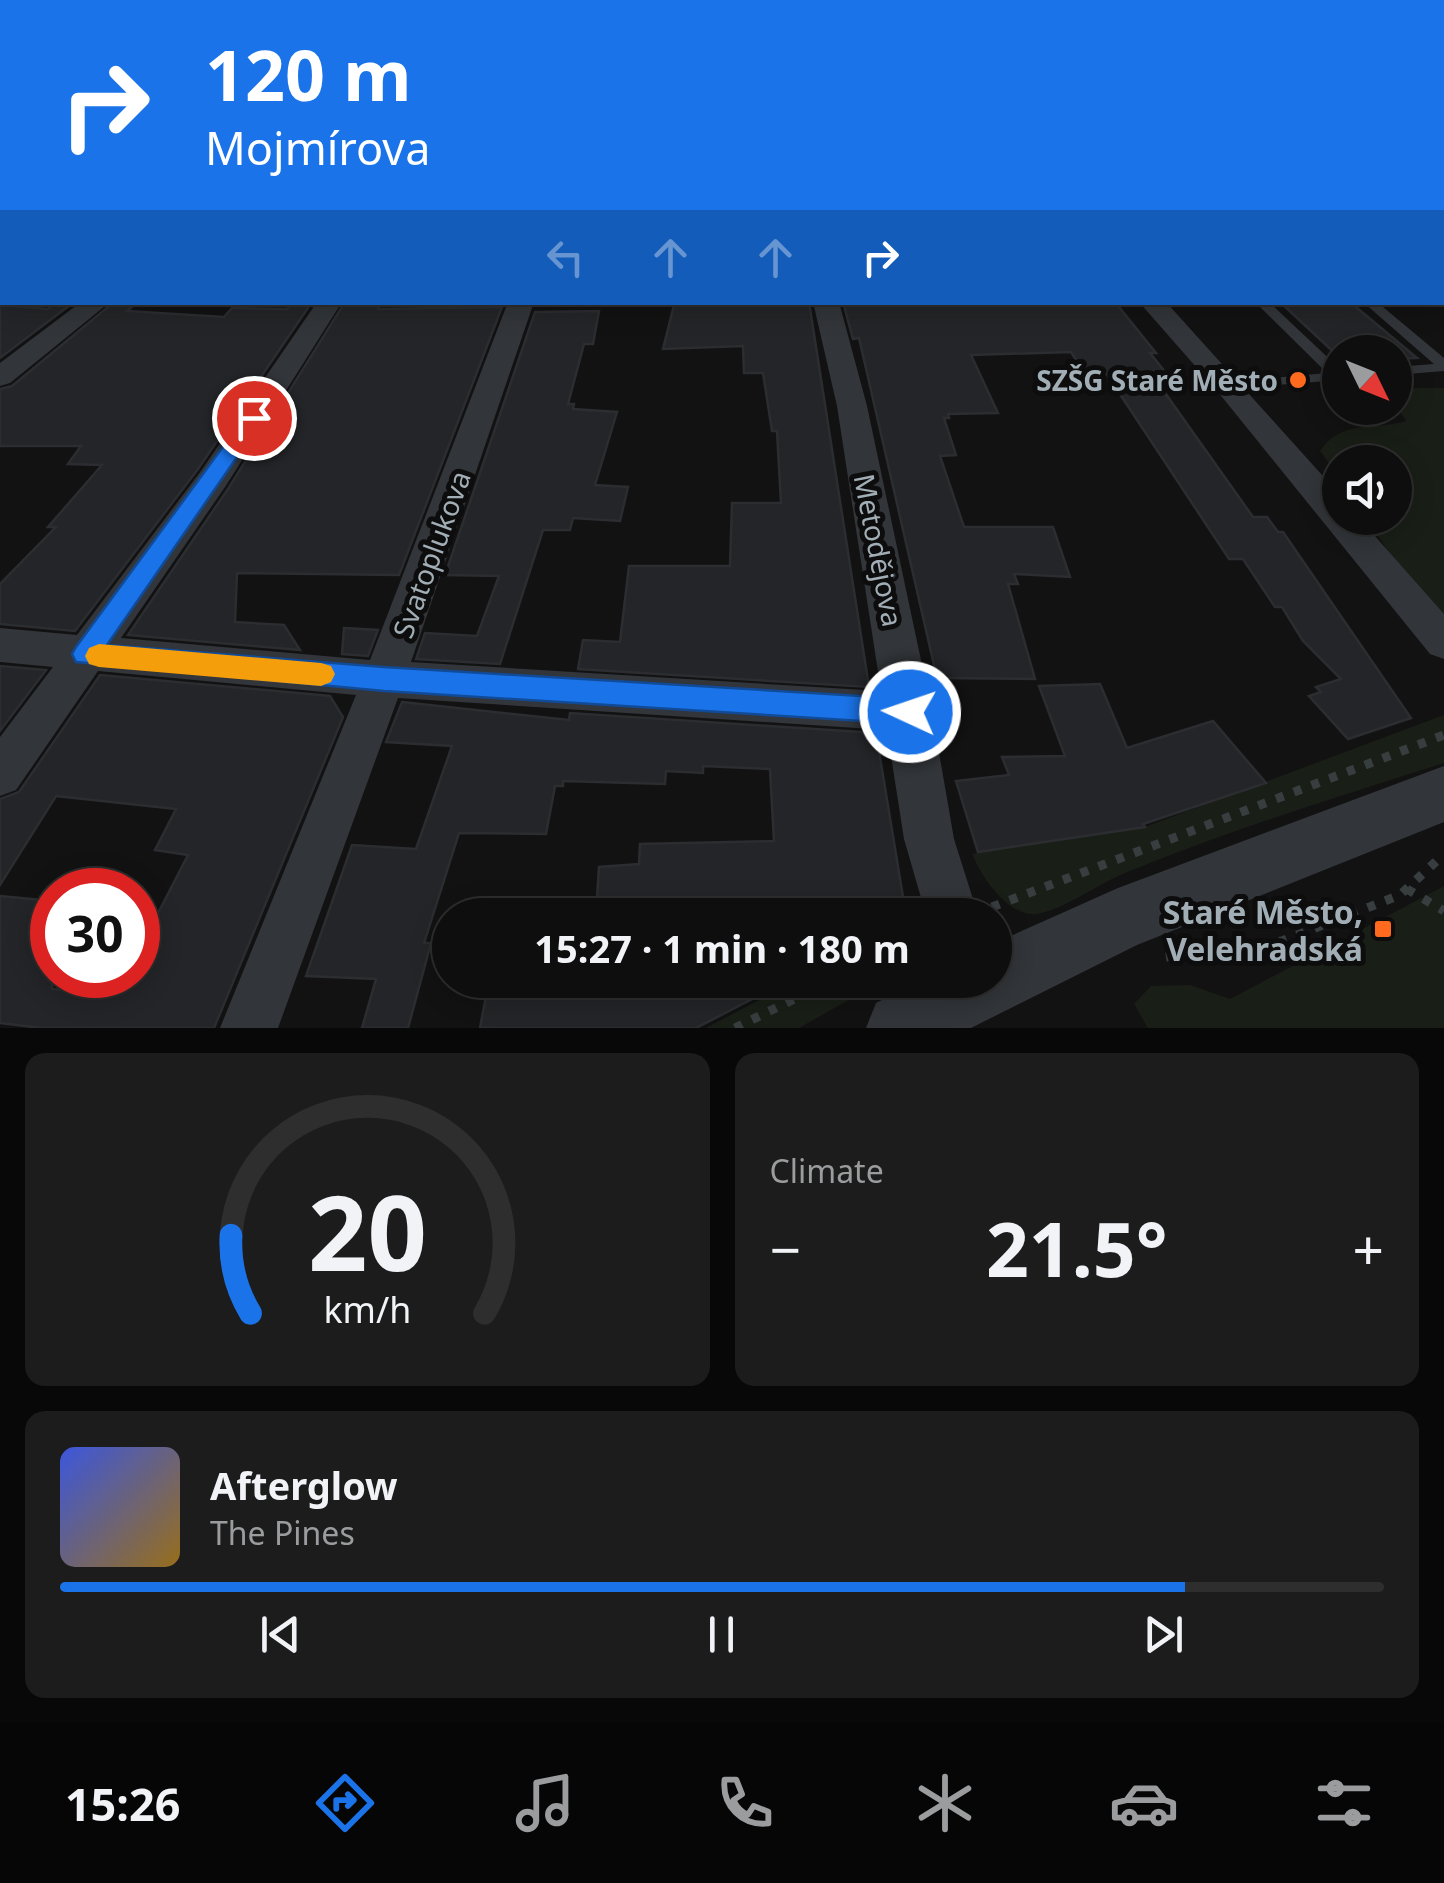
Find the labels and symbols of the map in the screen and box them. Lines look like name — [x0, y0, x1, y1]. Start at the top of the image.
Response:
north arrow — [1322, 335, 1412, 425]
place label: SZŠG Staré Město — [1036, 361, 1278, 399]
marker: SZŠG Staré Město — [1287, 369, 1309, 391]
pin — [212, 376, 297, 461]
street label: Svatoplukova — [383, 465, 479, 643]
street label: Metodějova — [846, 470, 912, 630]
position arrow — [858, 660, 962, 764]
speed limit sign: 30 — [30, 868, 160, 998]
place label: Staré Město, Velehradská — [1163, 890, 1363, 970]
marker: Staré Město, Velehradská — [1372, 918, 1394, 940]

